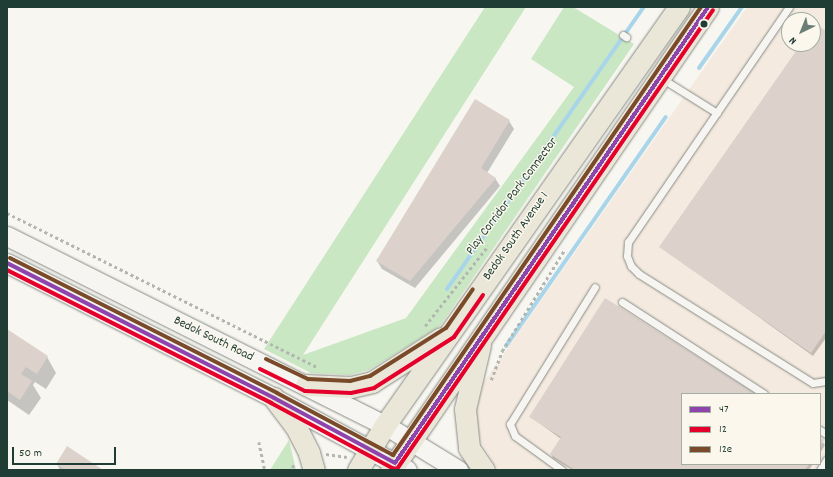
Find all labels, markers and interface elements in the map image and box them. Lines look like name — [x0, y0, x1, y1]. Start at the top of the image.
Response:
north arrow — [781, 12, 821, 52]
unlabelled marker — [699, 19, 709, 29]
text: N — [786, 32, 801, 48]
street label: Play Corridor Park Connector — [464, 135, 562, 259]
street label: Bedok South Avenue 1 — [481, 190, 553, 284]
street label: Bedok South Road — [170, 314, 256, 366]
legend — [681, 393, 821, 465]
text: 47 — [719, 401, 729, 418]
text: 12 — [719, 421, 727, 438]
scale bar — [14, 439, 118, 465]
text: 12e — [719, 441, 732, 458]
text: 50 m — [19, 445, 42, 462]

